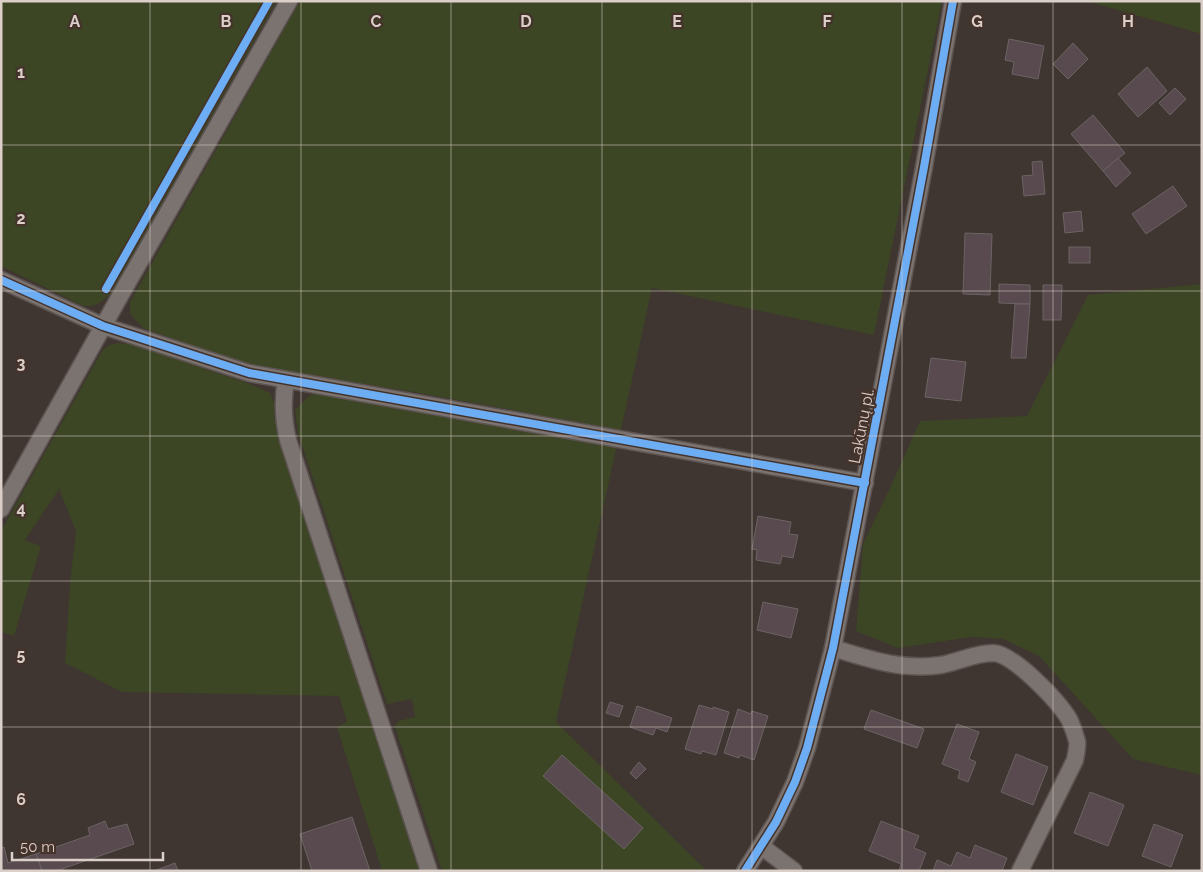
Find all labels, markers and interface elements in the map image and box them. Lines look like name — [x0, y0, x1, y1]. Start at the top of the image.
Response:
text: A — [70, 12, 81, 31]
text: B — [221, 12, 232, 31]
text: C — [371, 12, 382, 31]
text: D — [520, 12, 532, 31]
text: E — [672, 12, 682, 31]
text: F — [822, 12, 832, 31]
text: G — [971, 12, 983, 31]
text: H — [1122, 12, 1134, 31]
text: 1 — [17, 63, 25, 82]
text: 2 — [16, 209, 26, 228]
text: 3 — [17, 354, 26, 373]
street label: Lakūnų pl. — [845, 387, 878, 465]
text: 4 — [16, 499, 26, 518]
text: 5 — [17, 645, 26, 664]
text: 6 — [16, 790, 26, 809]
scale bar — [12, 830, 164, 862]
text: 50 m — [20, 838, 55, 856]

